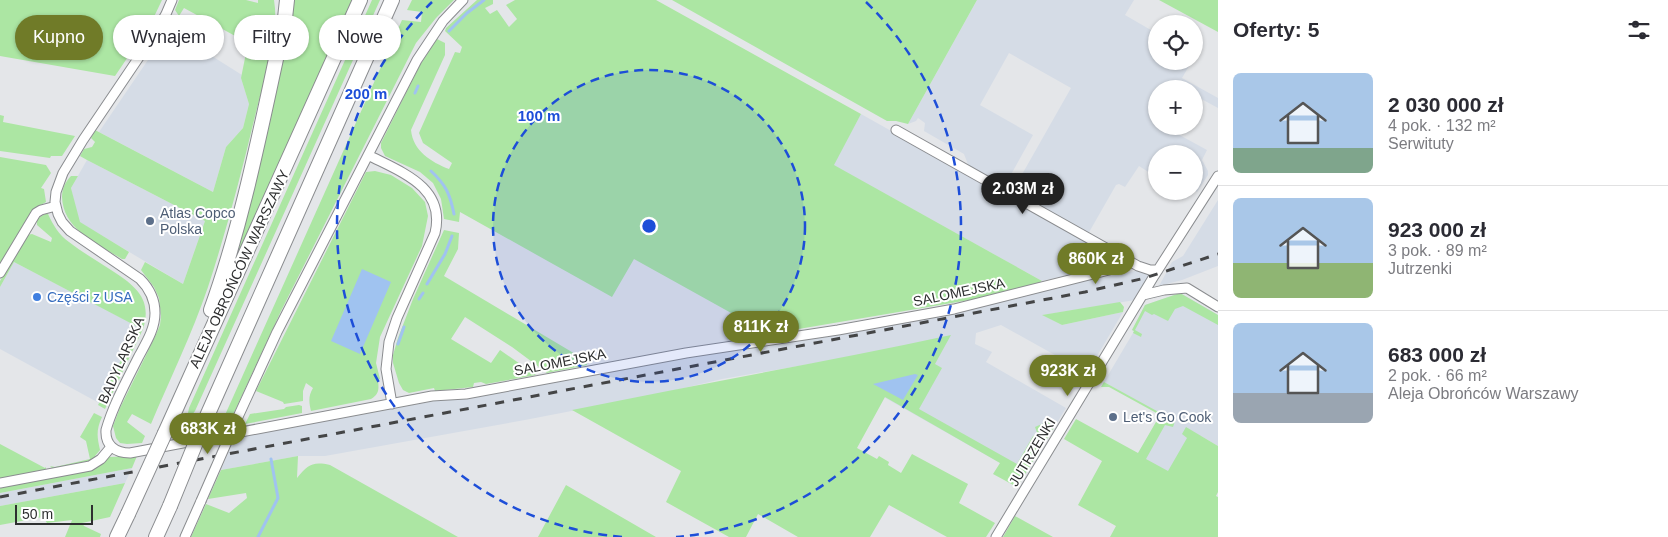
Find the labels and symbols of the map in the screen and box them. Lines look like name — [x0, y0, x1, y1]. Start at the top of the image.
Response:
text: 200 m — [345, 85, 387, 102]
text: 100 m — [518, 107, 560, 124]
street label: ALEJA OBROŃCÓW WARSZAWY — [186, 167, 292, 371]
pin: 2.03M zł — [971, 172, 1075, 215]
place label: Atlas Copco Polska — [160, 205, 236, 237]
marker: Atlas Copco Polska — [144, 215, 156, 227]
centre of rings — [640, 217, 658, 235]
pin: 860K zł — [1050, 242, 1142, 285]
street label: SALOMEJSKA — [912, 274, 1007, 310]
place label: Części z USA — [47, 289, 133, 305]
marker: Części z USA — [31, 291, 43, 303]
pin: 811K zł — [715, 310, 807, 353]
street label: BADYLARSKA — [95, 313, 148, 406]
street label: SALOMEJSKA — [513, 345, 608, 379]
pin: 923K zł — [1022, 354, 1114, 397]
place label: Let's Go Cook — [1123, 409, 1212, 425]
marker: Let's Go Cook — [1107, 411, 1119, 423]
pin: 683K zł — [162, 412, 254, 455]
street label: JUTRZENKI — [1005, 415, 1059, 489]
scale bar — [15, 502, 92, 525]

